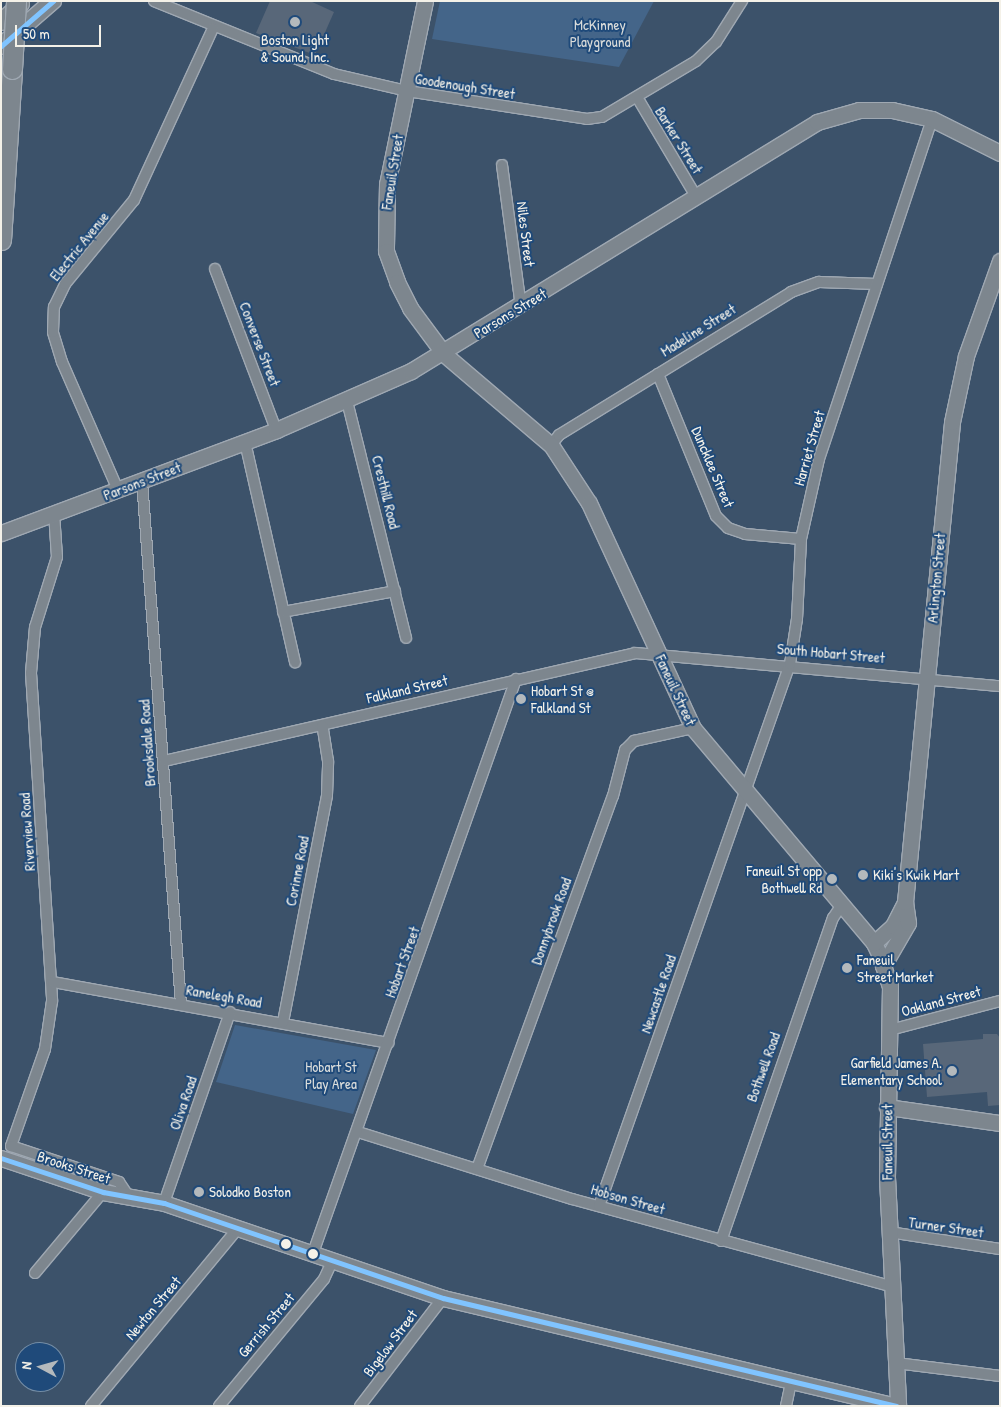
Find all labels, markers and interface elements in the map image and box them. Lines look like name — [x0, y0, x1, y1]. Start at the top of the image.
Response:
scale bar — [18, 15, 104, 47]
park label: McKinney Playground — [570, 15, 630, 50]
marker: Boston Light & Sound, Inc. — [289, 16, 301, 28]
text: 50 m — [23, 23, 50, 44]
place label: Boston Light & Sound, Inc. — [261, 30, 329, 65]
street label: Goodenough Street — [414, 69, 516, 103]
street label: Barker Street — [651, 103, 707, 177]
street label: Faneuil Street — [377, 133, 407, 211]
street label: Niles Street — [513, 200, 539, 268]
street label: Electric Avenue — [46, 208, 112, 284]
street label: Parsons Street — [470, 284, 550, 342]
street label: Converse Street — [236, 299, 284, 389]
street label: Madeline Street — [657, 300, 739, 360]
street label: Harriet Street — [790, 408, 828, 488]
street label: Duncklee Street — [688, 424, 738, 510]
street label: Cresthill Road — [368, 453, 404, 531]
street label: Parsons Street — [101, 458, 183, 504]
street label: Arlington Street — [923, 532, 949, 624]
street label: South Hobart Street — [776, 639, 886, 667]
street label: Faneuil Street — [652, 652, 700, 728]
street label: Falkland Street — [365, 671, 449, 707]
place label: Hobart St @ Falkland St — [531, 681, 594, 716]
marker: Hobart St @ Falkland St — [515, 693, 527, 705]
street label: Brooksdale Road — [135, 699, 159, 787]
street label: Riverview Road — [15, 792, 39, 872]
street label: Corinne Road — [281, 834, 313, 908]
place label: Faneuil St opp Bothwell Rd — [747, 861, 822, 896]
place label: Kiki's Kwik Mart — [873, 866, 959, 884]
marker: Kiki's Kwik Mart — [857, 869, 869, 881]
marker: Faneuil St opp Bothwell Rd — [826, 873, 838, 885]
street label: Donnybrook Road — [527, 875, 575, 967]
street label: Hobart Street — [381, 924, 423, 1000]
place label: Faneuil Street Market — [857, 950, 933, 985]
street label: Newcastle Road — [636, 953, 680, 1035]
marker: Faneuil Street Market — [841, 962, 853, 974]
street label: Ranelegh Road — [185, 981, 263, 1011]
street label: Oakland Street — [899, 982, 983, 1020]
street label: Bothwell Road — [742, 1030, 784, 1104]
place label: Garfield James A. Elementary School — [841, 1053, 942, 1088]
park label: Hobart St Play Area — [305, 1057, 357, 1092]
marker: Garfield James A. Elementary School — [946, 1065, 958, 1077]
street label: Oliva Road — [165, 1074, 201, 1132]
street label: Faneuil Street — [878, 1104, 896, 1180]
street label: Brooks Street — [35, 1147, 113, 1187]
street label: Hobson Street — [589, 1180, 667, 1218]
place label: Solodko Boston — [209, 1183, 291, 1201]
marker: Solodko Boston — [193, 1186, 205, 1198]
street label: Turner Street — [907, 1213, 985, 1241]
unlabelled marker — [281, 1239, 291, 1249]
unlabelled marker — [308, 1249, 318, 1259]
street label: Newton Street — [121, 1273, 185, 1343]
street label: Gerrish Street — [234, 1289, 298, 1361]
street label: Bigelow Street — [359, 1306, 421, 1380]
north arrow — [15, 1342, 65, 1392]
text: N — [16, 1361, 35, 1370]

